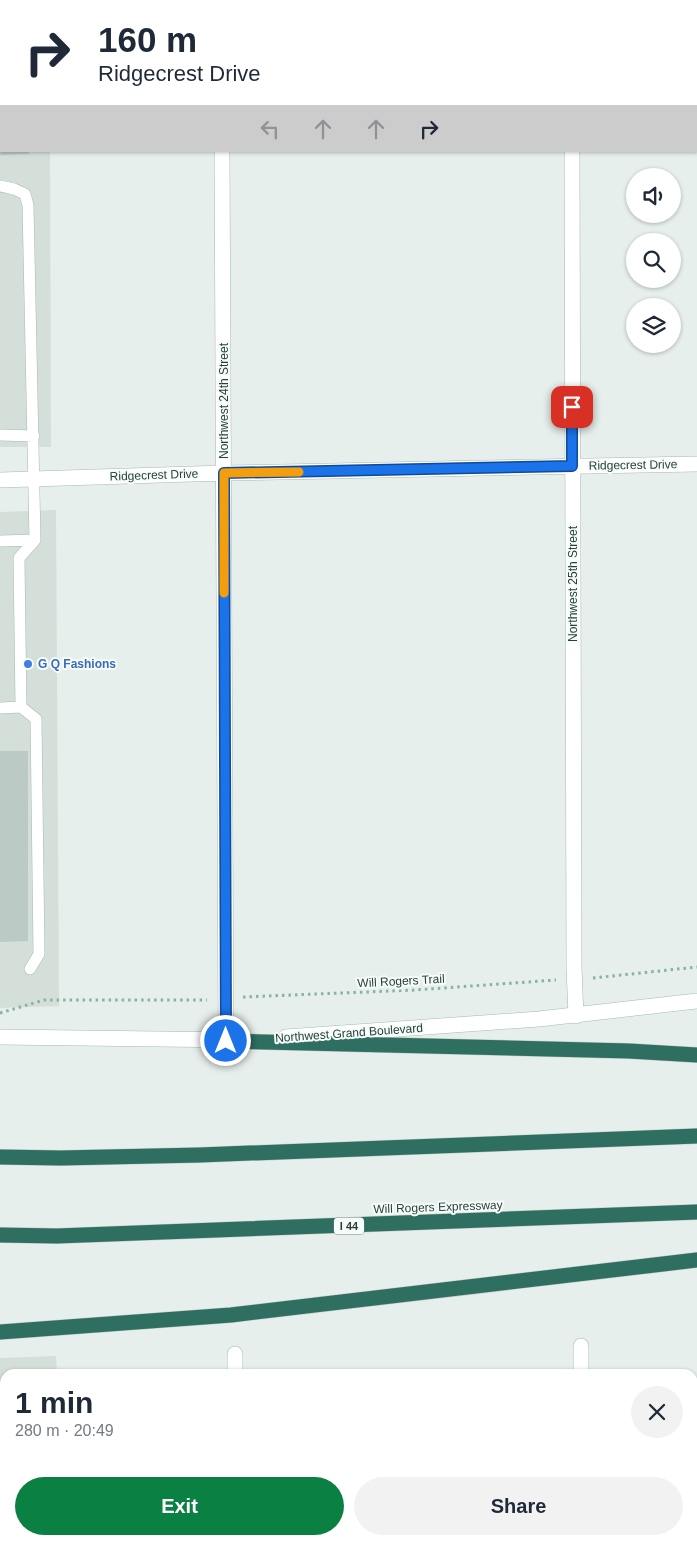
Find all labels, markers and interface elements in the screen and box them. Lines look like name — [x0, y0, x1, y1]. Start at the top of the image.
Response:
icon: right — [15, 20, 80, 85]
text: 160 m — [98, 20, 197, 59]
text: Ridgecrest Drive — [98, 61, 261, 86]
icon: left — [256, 115, 284, 143]
icon: ahead — [309, 115, 337, 143]
icon: ahead — [362, 115, 390, 143]
icon: right — [415, 115, 443, 143]
map controls — [626, 168, 681, 353]
button: sound — [626, 168, 681, 223]
button: search — [626, 233, 681, 288]
button: layers — [626, 298, 681, 353]
street label: Northwest 24th Street — [217, 342, 231, 459]
pin — [551, 386, 593, 428]
icon: arrive — [558, 393, 586, 421]
street label: Ridgecrest Drive — [589, 457, 678, 473]
street label: Ridgecrest Drive — [109, 466, 199, 484]
street label: Northwest 25th Street — [566, 525, 580, 642]
place label: G Q Fashions — [38, 657, 116, 671]
marker: G Q Fashions — [22, 658, 34, 670]
street label: Will Rogers Trail — [357, 972, 445, 990]
position arrow — [199, 1014, 251, 1066]
street label: Northwest Grand Boulevard — [275, 1021, 423, 1045]
street label: Will Rogers Expressway — [373, 1198, 503, 1216]
road number: I 44 — [334, 1218, 364, 1234]
text: 1 min — [15, 1386, 93, 1419]
button: close — [631, 1386, 683, 1438]
text: 280 m · 20:49 — [15, 1422, 114, 1439]
button: Exit — [15, 1477, 344, 1535]
button: Share — [354, 1477, 683, 1535]

